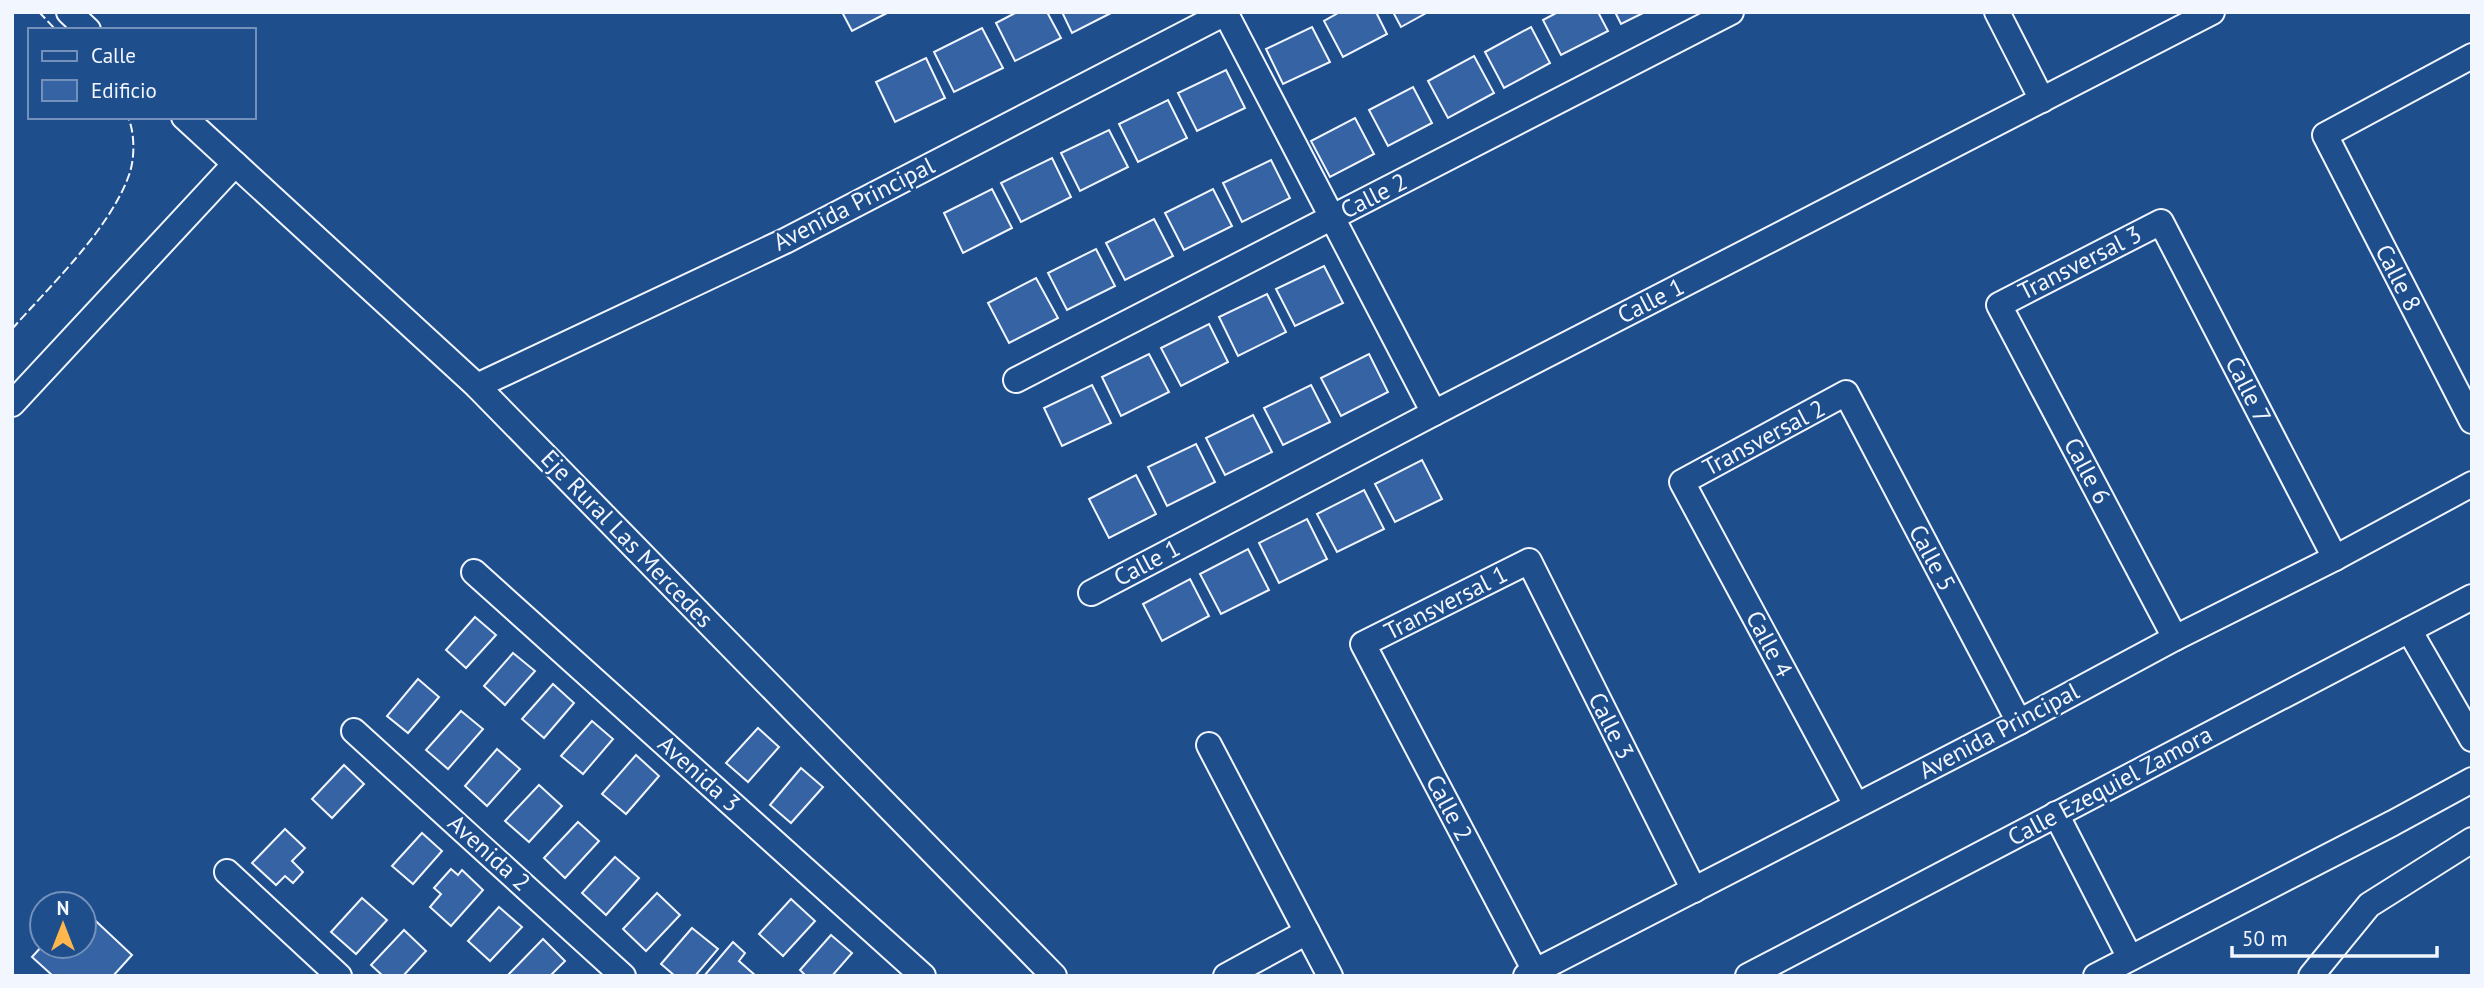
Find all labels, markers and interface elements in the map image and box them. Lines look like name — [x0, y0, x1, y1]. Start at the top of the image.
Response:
legend — [28, 28, 256, 119]
text: Calle — [91, 42, 136, 69]
text: Edificio — [91, 77, 157, 104]
street label: Avenida Principal — [768, 150, 940, 258]
street label: Calle 2 — [1335, 166, 1412, 225]
street label: Transversal 3 — [2013, 218, 2147, 307]
street label: Calle 8 — [2369, 239, 2428, 316]
street label: Calle 1 — [1612, 271, 1689, 330]
street label: Calle 7 — [2219, 351, 2278, 428]
street label: Transversal 2 — [1697, 392, 1830, 483]
street label: Calle 6 — [2057, 432, 2118, 509]
street label: Eje Rural Las Mercedes — [534, 443, 720, 634]
street label: Calle 5 — [1902, 519, 1963, 596]
street label: Calle 1 — [1108, 532, 1185, 593]
street label: Transversal 1 — [1379, 558, 1513, 647]
street label: Calle 4 — [1739, 605, 1800, 682]
street label: Avenida Principal — [1913, 675, 2084, 786]
street label: Calle 3 — [1582, 687, 1641, 764]
street label: Calle Ezequiel Zamora — [2002, 719, 2217, 853]
street label: Avenida 3 — [652, 728, 747, 819]
street label: Calle 2 — [1419, 769, 1480, 846]
street label: Avenida 2 — [442, 807, 537, 898]
north arrow — [28, 890, 98, 960]
text: N — [57, 896, 69, 920]
scale bar — [2232, 914, 2437, 958]
text: 50 m — [2242, 925, 2288, 952]

